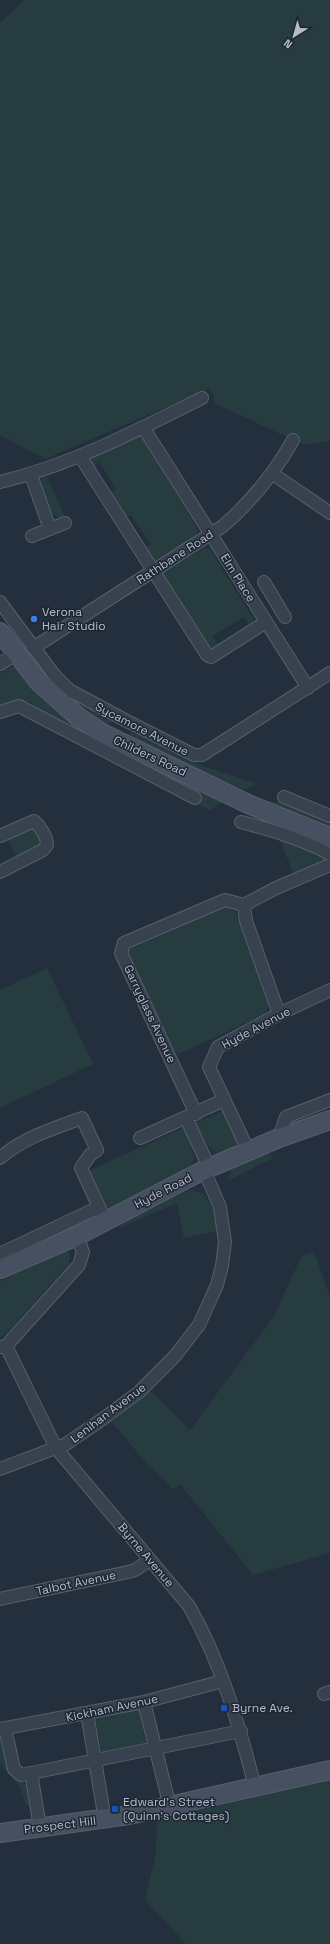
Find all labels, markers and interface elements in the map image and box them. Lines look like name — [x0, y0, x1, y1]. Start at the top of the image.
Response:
north arrow — [274, 16, 314, 56]
text: N — [281, 36, 295, 52]
street label: Rathbane Road — [133, 526, 217, 588]
street label: Elm Place — [217, 551, 259, 605]
place label: Verona Hair Studio — [42, 604, 106, 634]
marker: Verona Hair Studio — [29, 614, 39, 624]
street label: Sycamore Avenue — [92, 698, 192, 760]
street label: Childers Road — [111, 732, 189, 780]
street label: Garryglass Avenue — [120, 962, 180, 1066]
street label: Hyde Avenue — [219, 1003, 293, 1053]
street label: Hyde Road — [131, 1170, 195, 1212]
street label: Lenihan Avenue — [67, 1379, 149, 1447]
street label: Byrne Avenue — [114, 1519, 178, 1591]
street label: Talbot Avenue — [34, 1567, 118, 1599]
street label: Kickham Avenue — [64, 1690, 160, 1726]
place label: Byrne Ave. — [232, 1700, 293, 1716]
marker: Byrne Ave. — [219, 1703, 229, 1713]
place label: Edward's Street (Quinn's Cottages) — [123, 1794, 229, 1824]
marker: Edward's Street (Quinn's Cottages) — [110, 1804, 120, 1814]
street label: Prospect Hill — [23, 1813, 97, 1837]

